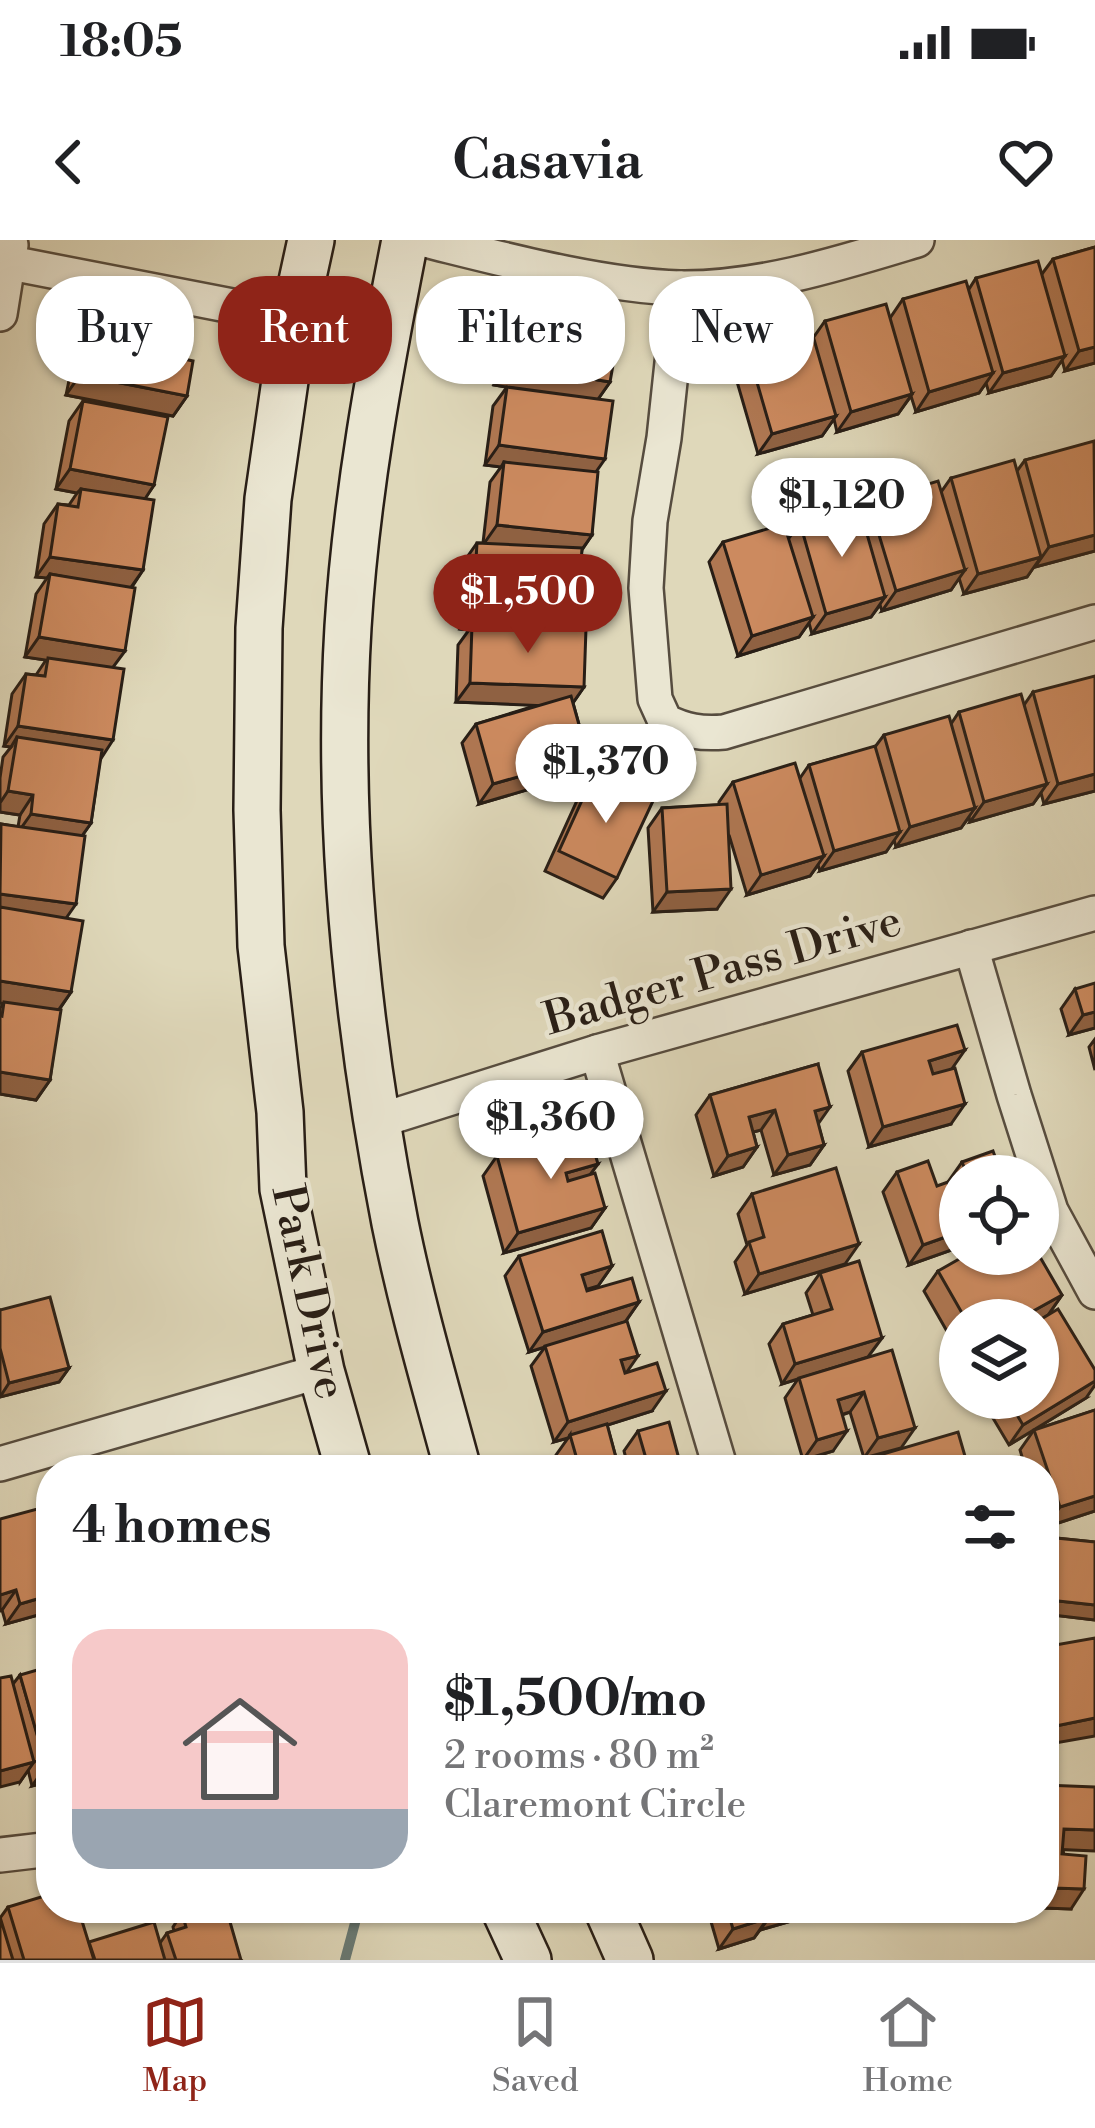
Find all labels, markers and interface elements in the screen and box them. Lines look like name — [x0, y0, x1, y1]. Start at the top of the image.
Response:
text: 18:05 — [60, 14, 183, 71]
text: Casavia — [452, 128, 643, 196]
icon: back — [36, 129, 102, 195]
icon: heart — [993, 129, 1059, 195]
chip: Buy — [36, 276, 194, 384]
chip: Rent — [218, 276, 392, 384]
chip: Filters — [416, 276, 625, 384]
chip: New — [649, 276, 814, 384]
pin: $1,120 — [744, 458, 940, 560]
text: $1,120 — [778, 472, 906, 521]
pin: $1,500 — [430, 554, 626, 656]
text: $1,500 — [460, 568, 596, 617]
pin: $1,370 — [508, 724, 704, 826]
text: $1,370 — [542, 738, 670, 787]
street label: Badger Pass Drive — [537, 893, 908, 1049]
pin: $1,360 — [453, 1080, 649, 1182]
text: $1,360 — [486, 1094, 616, 1143]
map controls — [939, 1155, 1059, 1419]
button: locate — [939, 1155, 1059, 1275]
street label: Park Drive — [258, 1180, 358, 1404]
button: layers — [939, 1299, 1059, 1419]
icon: filters — [957, 1494, 1023, 1560]
text: 4 homes — [72, 1495, 272, 1559]
text: $1,500/mo — [444, 1668, 707, 1732]
icon: home — [168, 1677, 312, 1821]
text: 2 rooms · 80 m² — [444, 1732, 714, 1781]
text: Claremont Circle — [444, 1781, 746, 1830]
tab: Map — [142, 1989, 208, 2102]
tab: Saved — [492, 1989, 579, 2102]
tab: Home — [862, 1989, 953, 2102]

